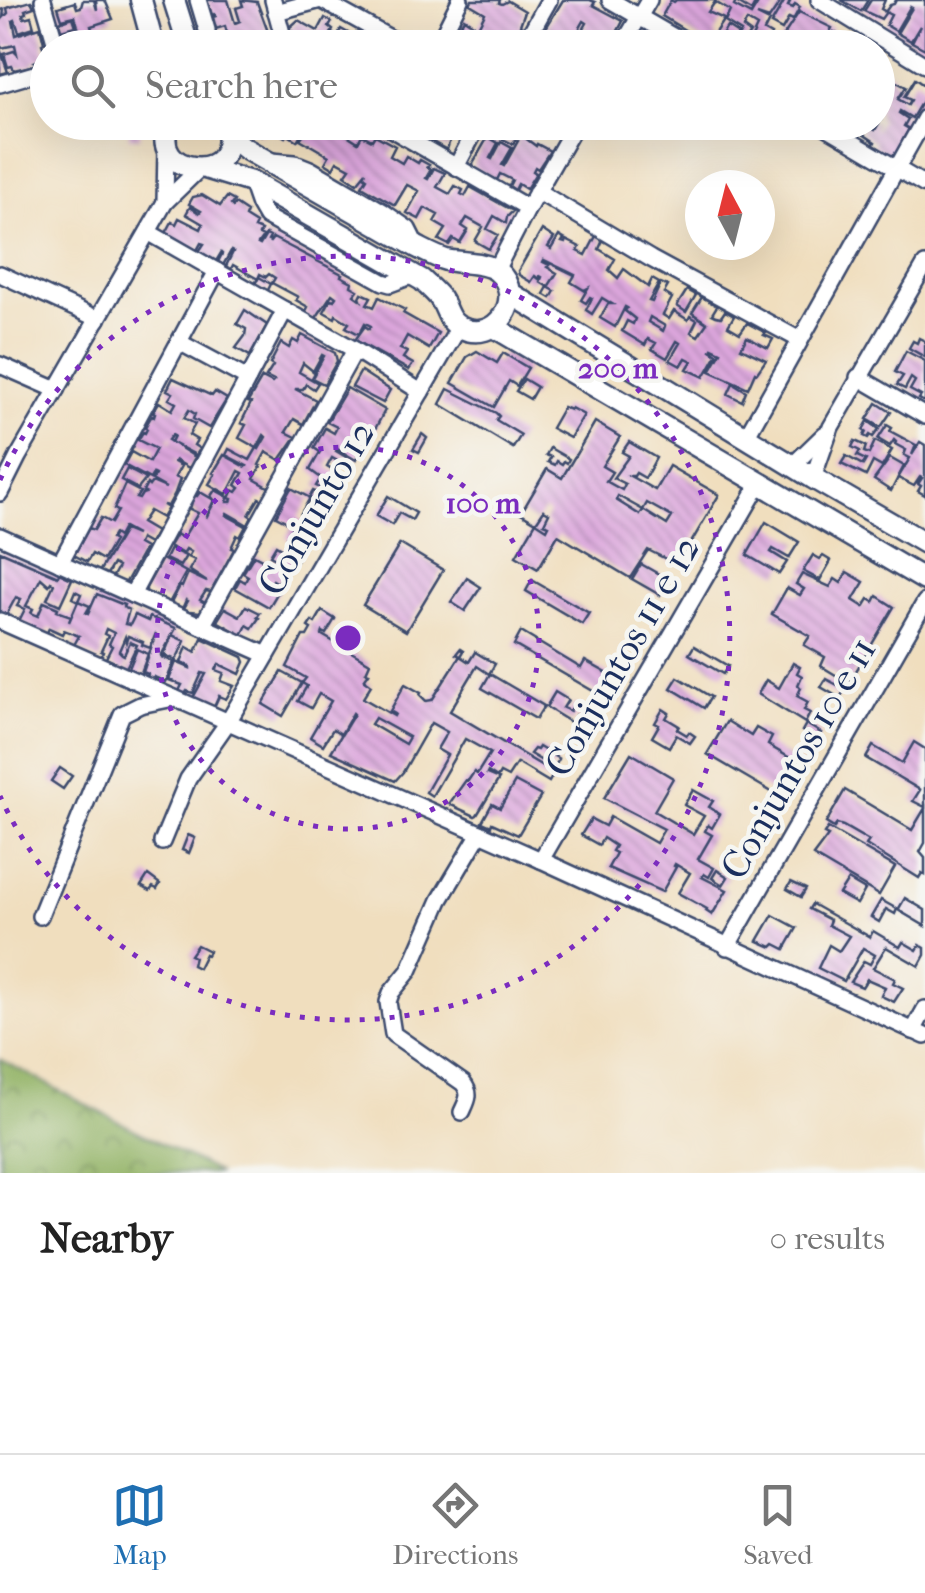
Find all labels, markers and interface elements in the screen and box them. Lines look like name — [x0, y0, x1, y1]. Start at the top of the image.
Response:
search box — [30, 30, 895, 140]
icon: search — [65, 58, 120, 113]
text: Search here — [145, 63, 338, 108]
north arrow — [685, 170, 775, 260]
text: 200 m — [578, 351, 659, 386]
street label: Conjunto 12 — [249, 413, 384, 603]
text: 100 m — [445, 486, 522, 521]
street label: Conjuntos 11 e 12 — [535, 528, 709, 784]
centre of rings — [330, 620, 366, 656]
street label: Conjuntos 10 e 11 — [711, 630, 886, 887]
text: Nearby — [40, 1214, 172, 1263]
text: 0 results — [769, 1220, 885, 1257]
tab: Map — [112, 1478, 167, 1571]
tab: Directions — [392, 1478, 518, 1571]
tab: Saved — [743, 1478, 813, 1571]

